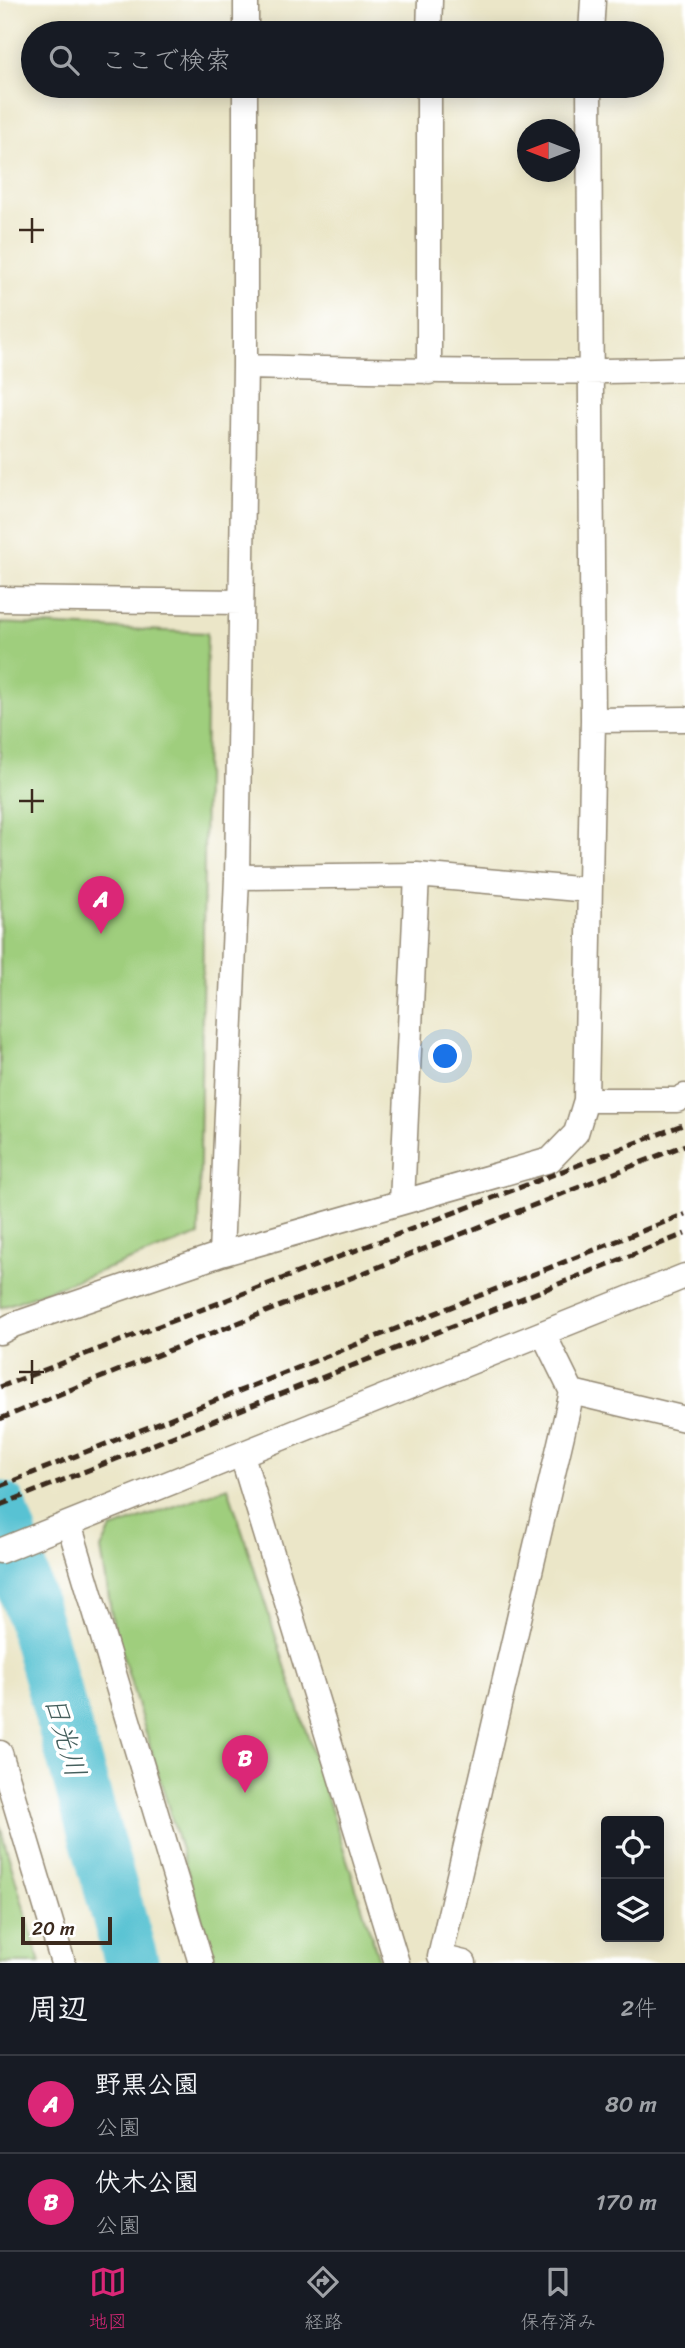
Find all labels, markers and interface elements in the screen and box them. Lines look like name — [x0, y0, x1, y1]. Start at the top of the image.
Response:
search box — [21, 21, 664, 98]
text: ここで検索 — [101, 37, 231, 83]
icon: search — [45, 41, 83, 79]
north arrow — [517, 119, 580, 182]
pin: A — [78, 876, 124, 934]
your location — [428, 1039, 462, 1073]
water label: 日光川 — [30, 1689, 101, 1783]
pin: B — [222, 1735, 268, 1793]
map controls — [601, 1816, 664, 1942]
button: locate — [601, 1816, 664, 1879]
button: layers — [601, 1879, 664, 1942]
text: 20 m — [32, 1912, 75, 1945]
scale bar — [21, 1914, 112, 1946]
text: 周辺 — [28, 1982, 88, 2036]
text: 2件 — [621, 1988, 657, 2029]
text: 野黒公園 — [95, 2061, 199, 2107]
text: A — [43, 2084, 59, 2125]
text: 80 m — [605, 2084, 657, 2125]
text: 公園 — [95, 2107, 141, 2148]
text: 伏木公園 — [95, 2159, 199, 2205]
text: B — [44, 2182, 58, 2223]
text: 170 m — [596, 2182, 657, 2223]
text: 公園 — [95, 2205, 141, 2246]
tab: 地図 — [89, 2263, 127, 2338]
tab: 経路 — [304, 2263, 342, 2338]
tab: 保存済み — [520, 2263, 596, 2338]

